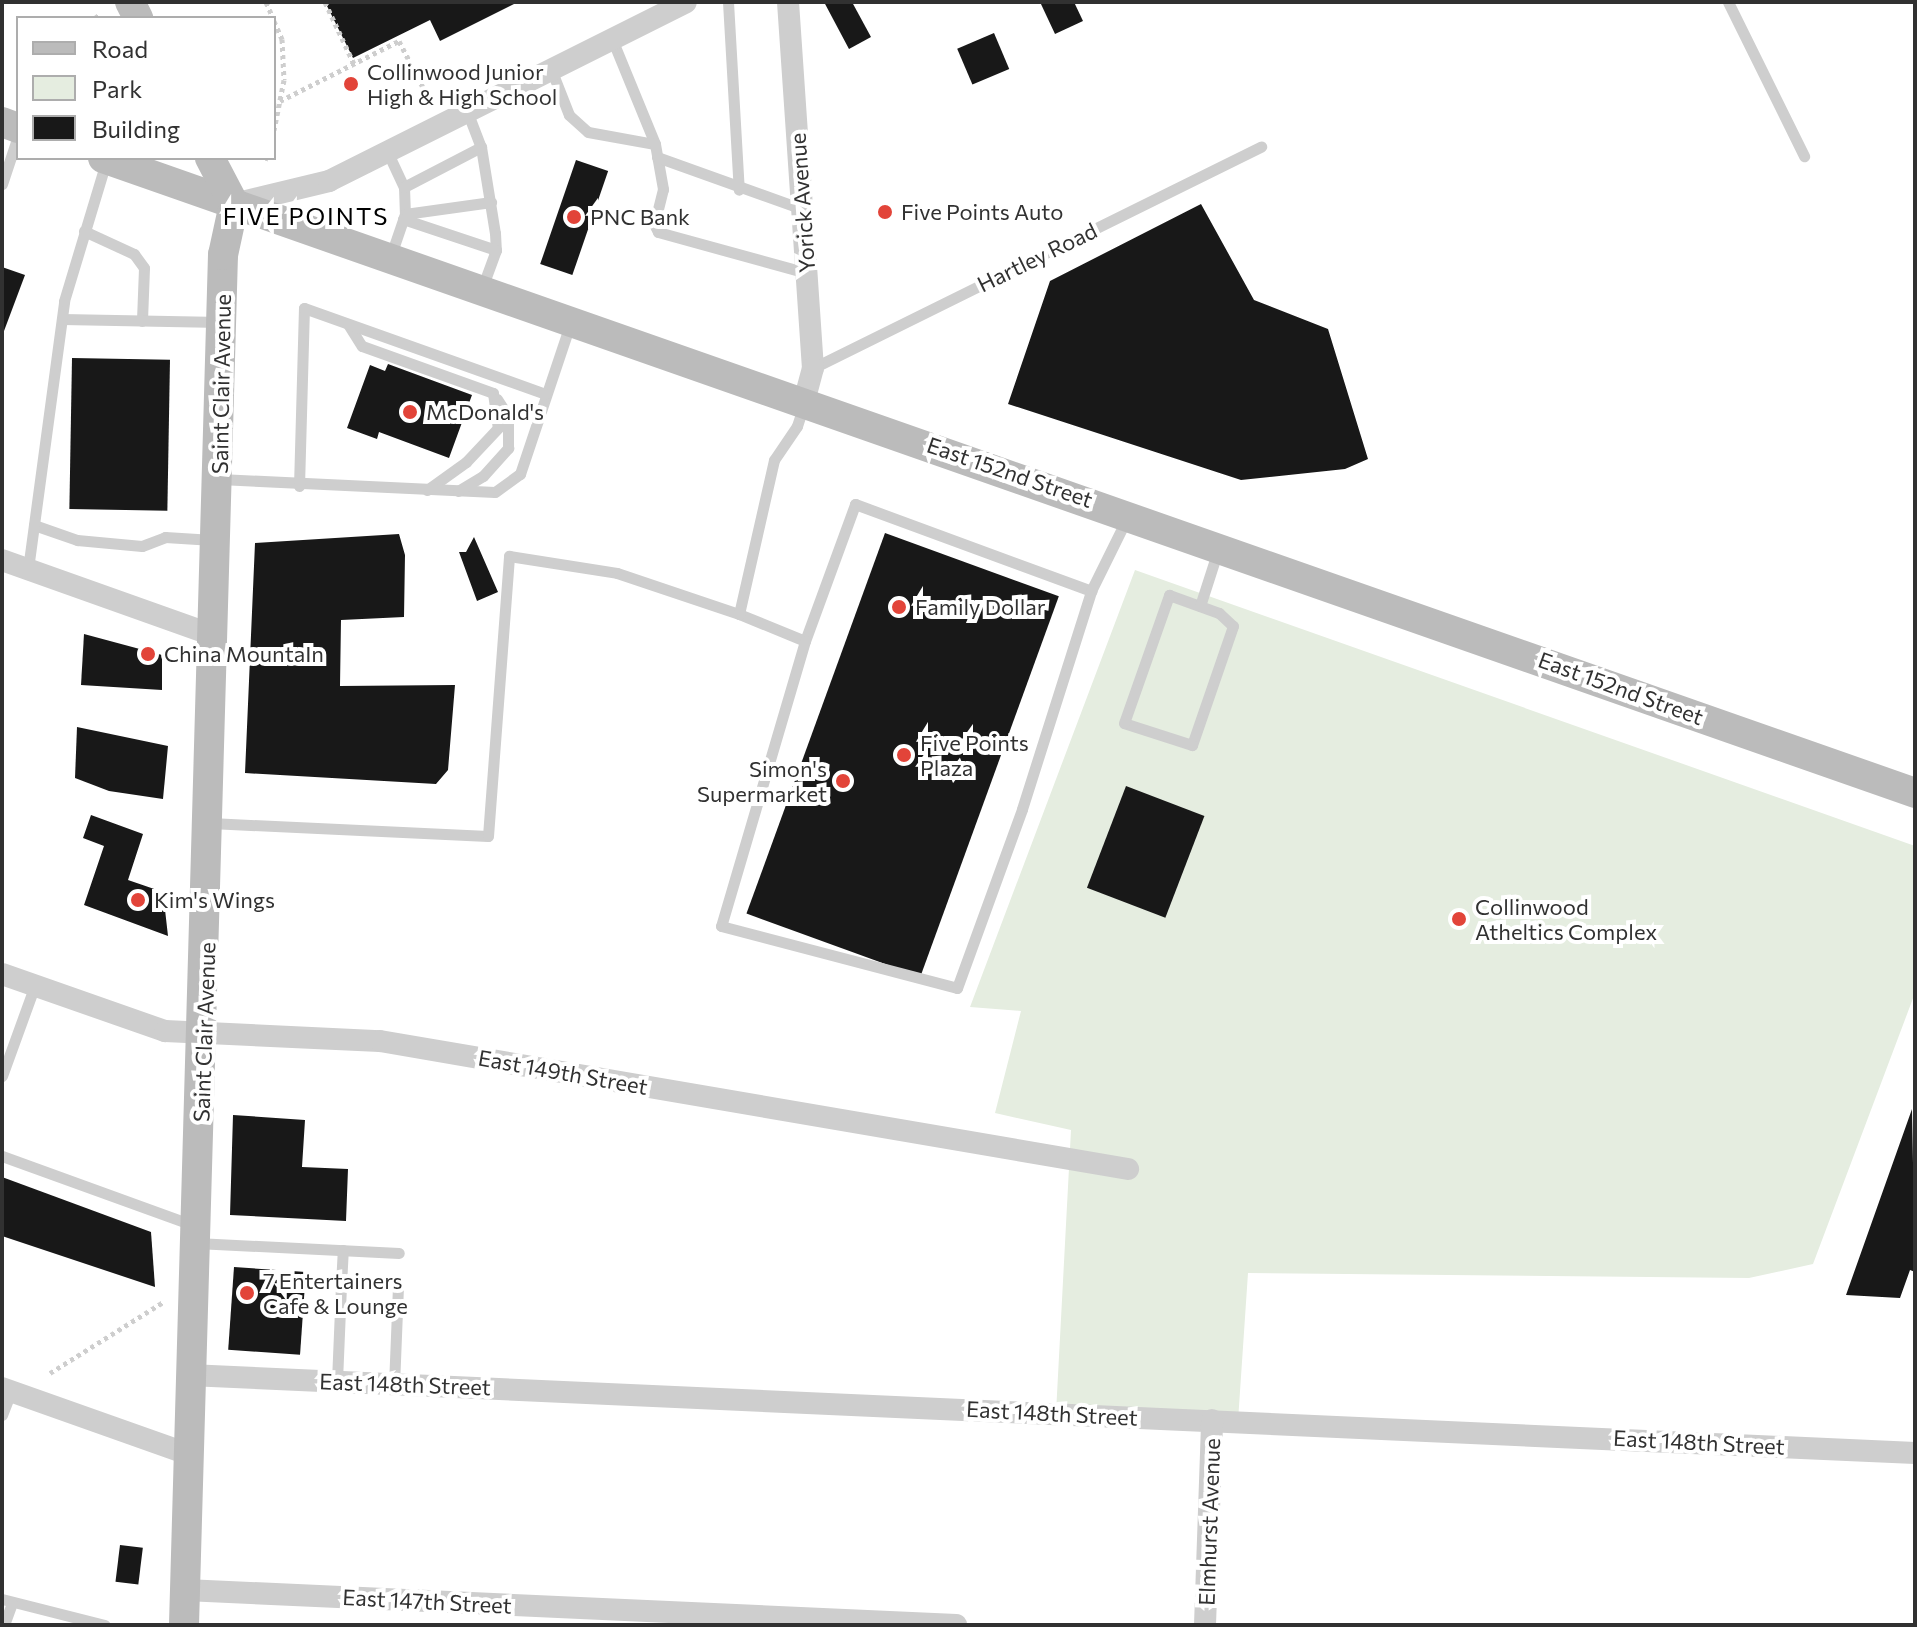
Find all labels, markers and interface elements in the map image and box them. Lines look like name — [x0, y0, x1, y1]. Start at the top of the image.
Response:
legend — [16, 16, 276, 160]
text: Road — [92, 34, 148, 63]
place label: Collinwood Junior High & High School — [367, 58, 557, 110]
text: Park — [92, 74, 142, 103]
marker: Collinwood Junior High & High School — [342, 75, 360, 93]
text: Building — [92, 114, 180, 143]
street label: Yorick Avenue — [784, 132, 820, 274]
place label: Five Points Auto — [901, 199, 1063, 225]
district label: FIVE POINTS — [223, 202, 389, 230]
marker: Five Points Auto — [876, 203, 894, 221]
place label: PNC Bank — [590, 204, 690, 230]
marker: PNC Bank — [565, 208, 583, 226]
street label: Hartley Road — [973, 217, 1101, 297]
street label: Saint Clair Avenue — [206, 294, 236, 474]
place label: McDonald's — [426, 399, 544, 425]
marker: McDonald's — [401, 403, 419, 421]
street label: East 152nd Street — [924, 431, 1096, 513]
place label: Family Dollar — [915, 594, 1046, 620]
marker: Family Dollar — [890, 598, 908, 616]
place label: China MountaIn — [164, 641, 324, 667]
marker: China MountaIn — [139, 645, 157, 663]
street label: East 152nd Street — [1535, 646, 1707, 730]
place label: Five Points Plaza — [920, 729, 1029, 780]
marker: Five Points Plaza — [895, 746, 913, 764]
place label: Simon's Supermarket — [697, 755, 827, 806]
marker: Simon's Supermarket — [834, 772, 852, 790]
place label: Kim's Wings — [154, 887, 275, 913]
marker: Kim's Wings — [129, 891, 147, 909]
place label: Collinwood Atheltics Complex — [1475, 893, 1657, 944]
marker: Collinwood Atheltics Complex — [1450, 910, 1468, 928]
street label: Saint Clair Avenue — [188, 942, 220, 1122]
street label: East 149th Street — [476, 1044, 650, 1100]
place label: 7 Entertainers Cafe & Lounge — [263, 1267, 408, 1318]
marker: 7 Entertainers Cafe & Lounge — [238, 1284, 256, 1302]
street label: East 148th Street — [319, 1368, 491, 1400]
street label: East 148th Street — [966, 1395, 1138, 1431]
street label: East 148th Street — [1613, 1424, 1785, 1460]
street label: Elmhurst Avenue — [1193, 1438, 1225, 1606]
street label: East 147th Street — [342, 1583, 512, 1619]

